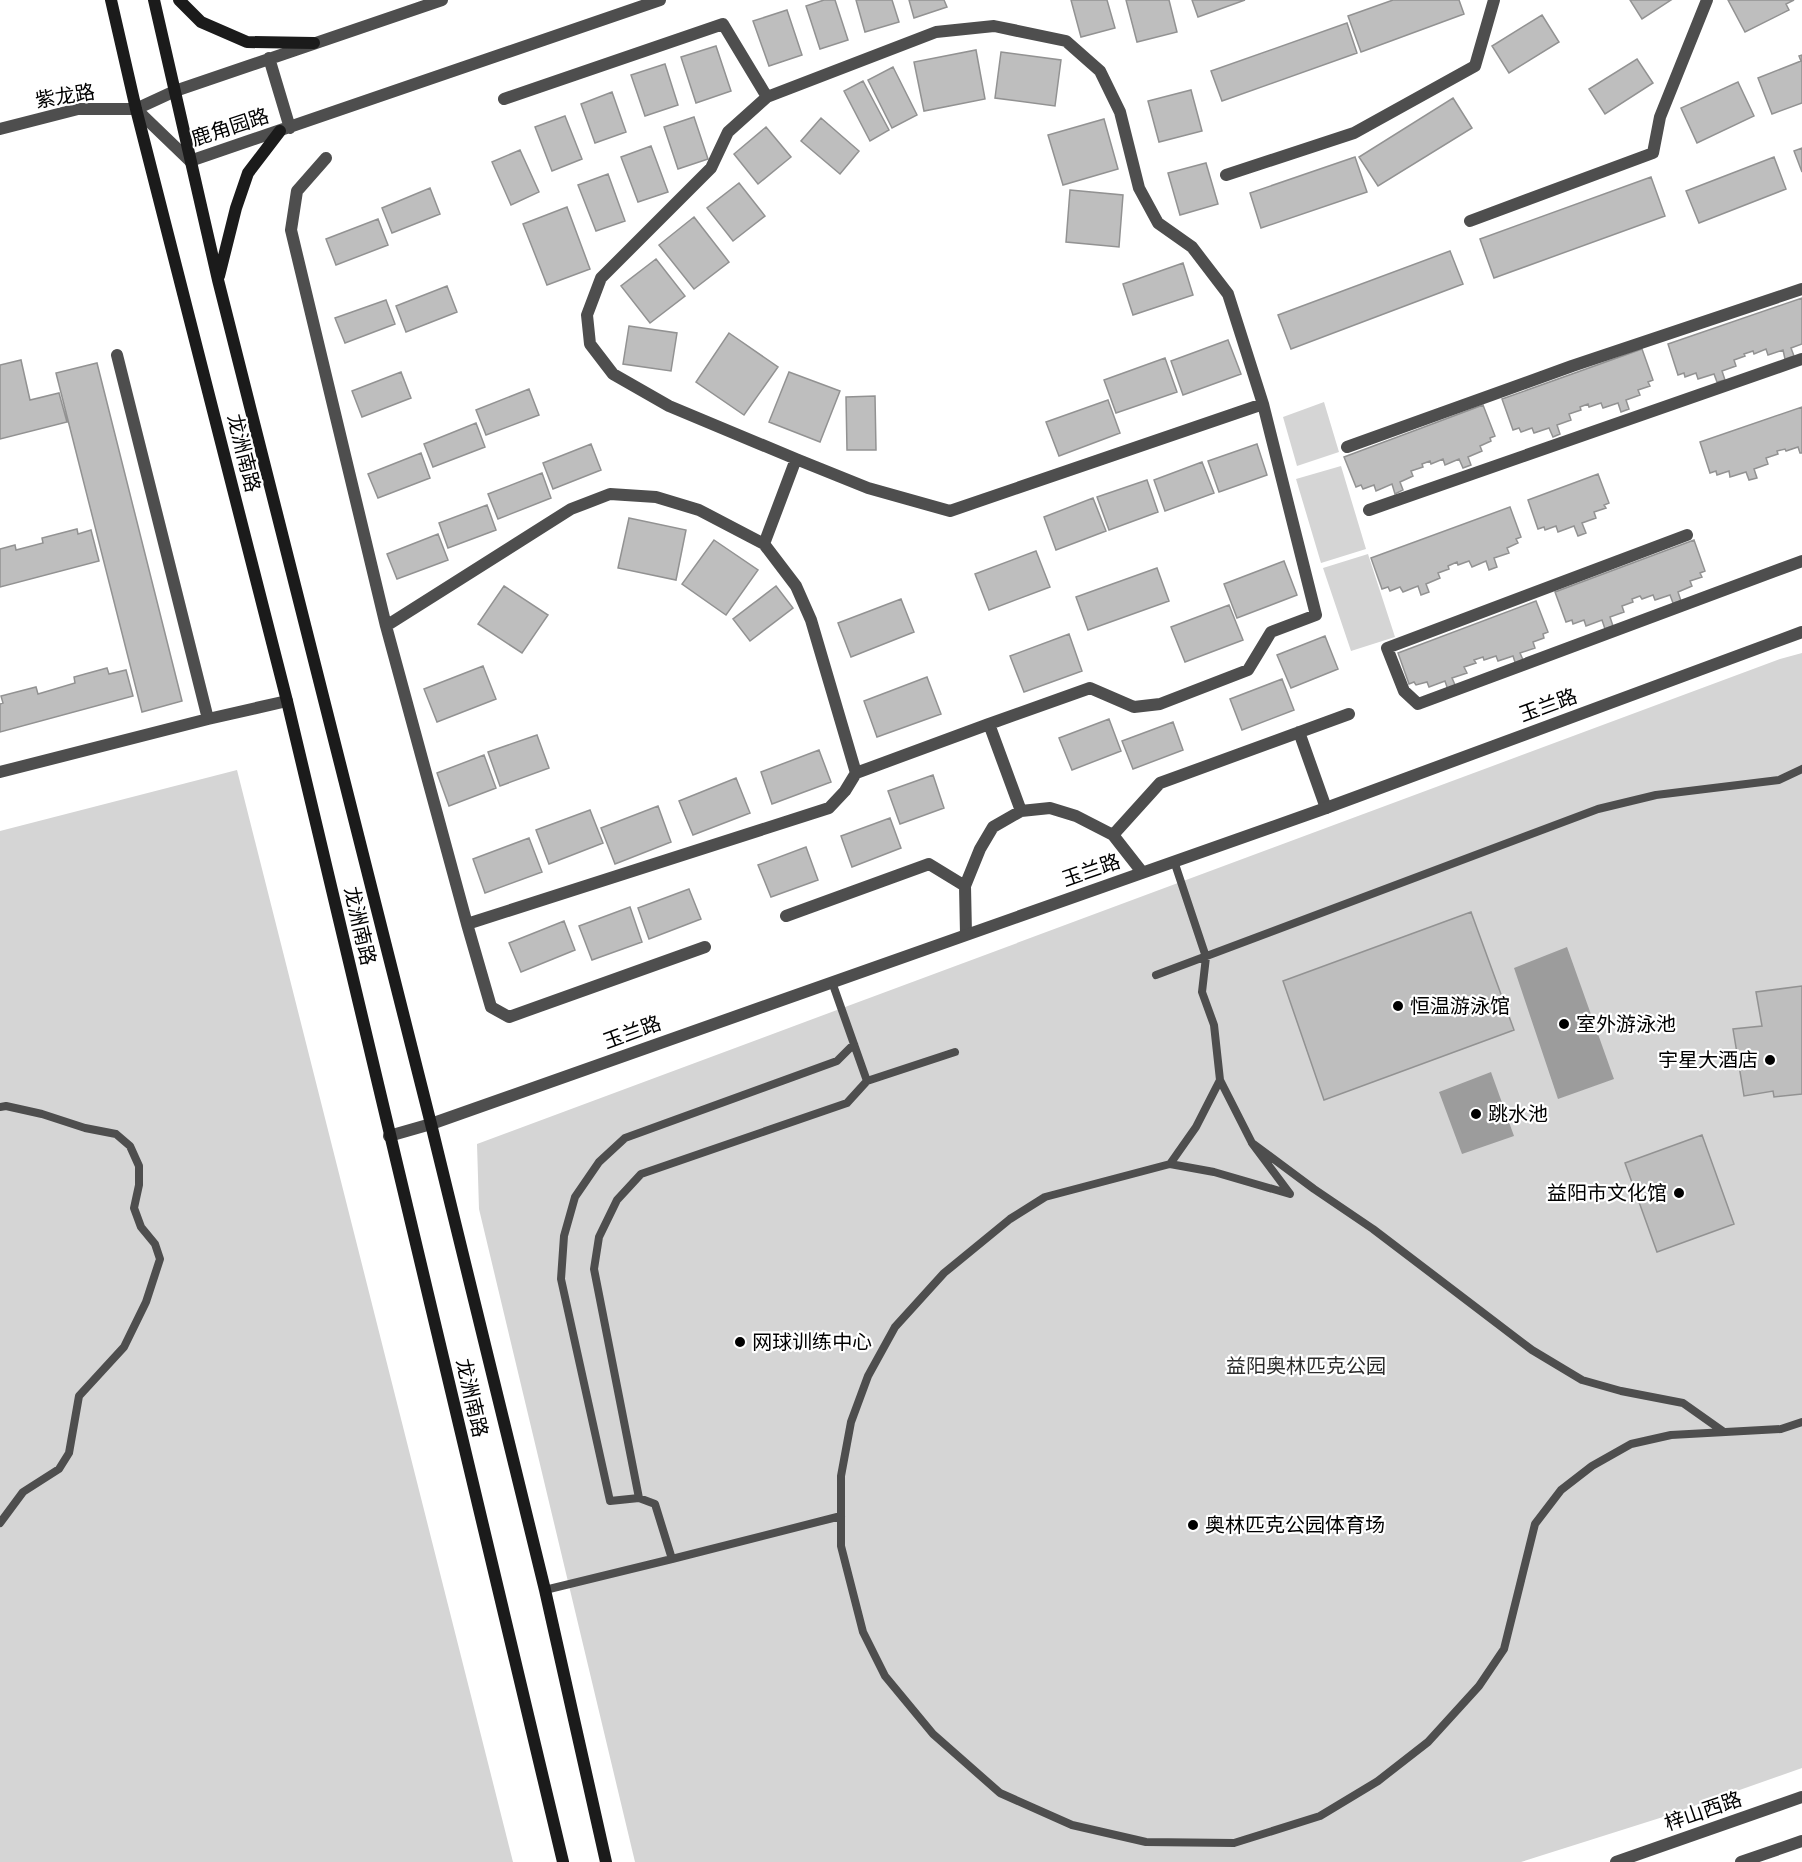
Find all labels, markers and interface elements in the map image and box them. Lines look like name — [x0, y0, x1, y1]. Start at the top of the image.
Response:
street label: 紫龙路 — [33, 79, 97, 113]
street label: 鹿角园路 — [188, 103, 272, 151]
street label: 龙洲南路 — [223, 411, 265, 495]
street label: 玉兰路 — [1516, 683, 1580, 727]
street label: 玉兰路 — [1059, 849, 1123, 891]
street label: 龙洲南路 — [339, 884, 381, 968]
place label: 恒温游泳馆 — [1410, 994, 1510, 1018]
marker: 恒温游泳馆 — [1391, 999, 1405, 1013]
street label: 玉兰路 — [600, 1010, 664, 1054]
place label: 室外游泳池 — [1576, 1012, 1676, 1036]
marker: 室外游泳池 — [1557, 1017, 1571, 1031]
place label: 宇星大酒店 — [1658, 1048, 1758, 1072]
marker: 宇星大酒店 — [1763, 1053, 1777, 1067]
place label: 跳水池 — [1488, 1102, 1548, 1126]
marker: 跳水池 — [1469, 1107, 1483, 1121]
place label: 益阳市文化馆 — [1547, 1181, 1667, 1205]
marker: 益阳市文化馆 — [1672, 1186, 1686, 1200]
place label: 网球训练中心 — [752, 1330, 872, 1354]
marker: 网球训练中心 — [733, 1335, 747, 1349]
park label: 益阳奥林匹克公园 — [1226, 1354, 1386, 1378]
street label: 龙洲南路 — [451, 1356, 493, 1440]
place label: 奥林匹克公园体育场 — [1205, 1513, 1385, 1537]
marker: 奥林匹克公园体育场 — [1186, 1518, 1200, 1532]
street label: 梓山西路 — [1661, 1787, 1745, 1835]

